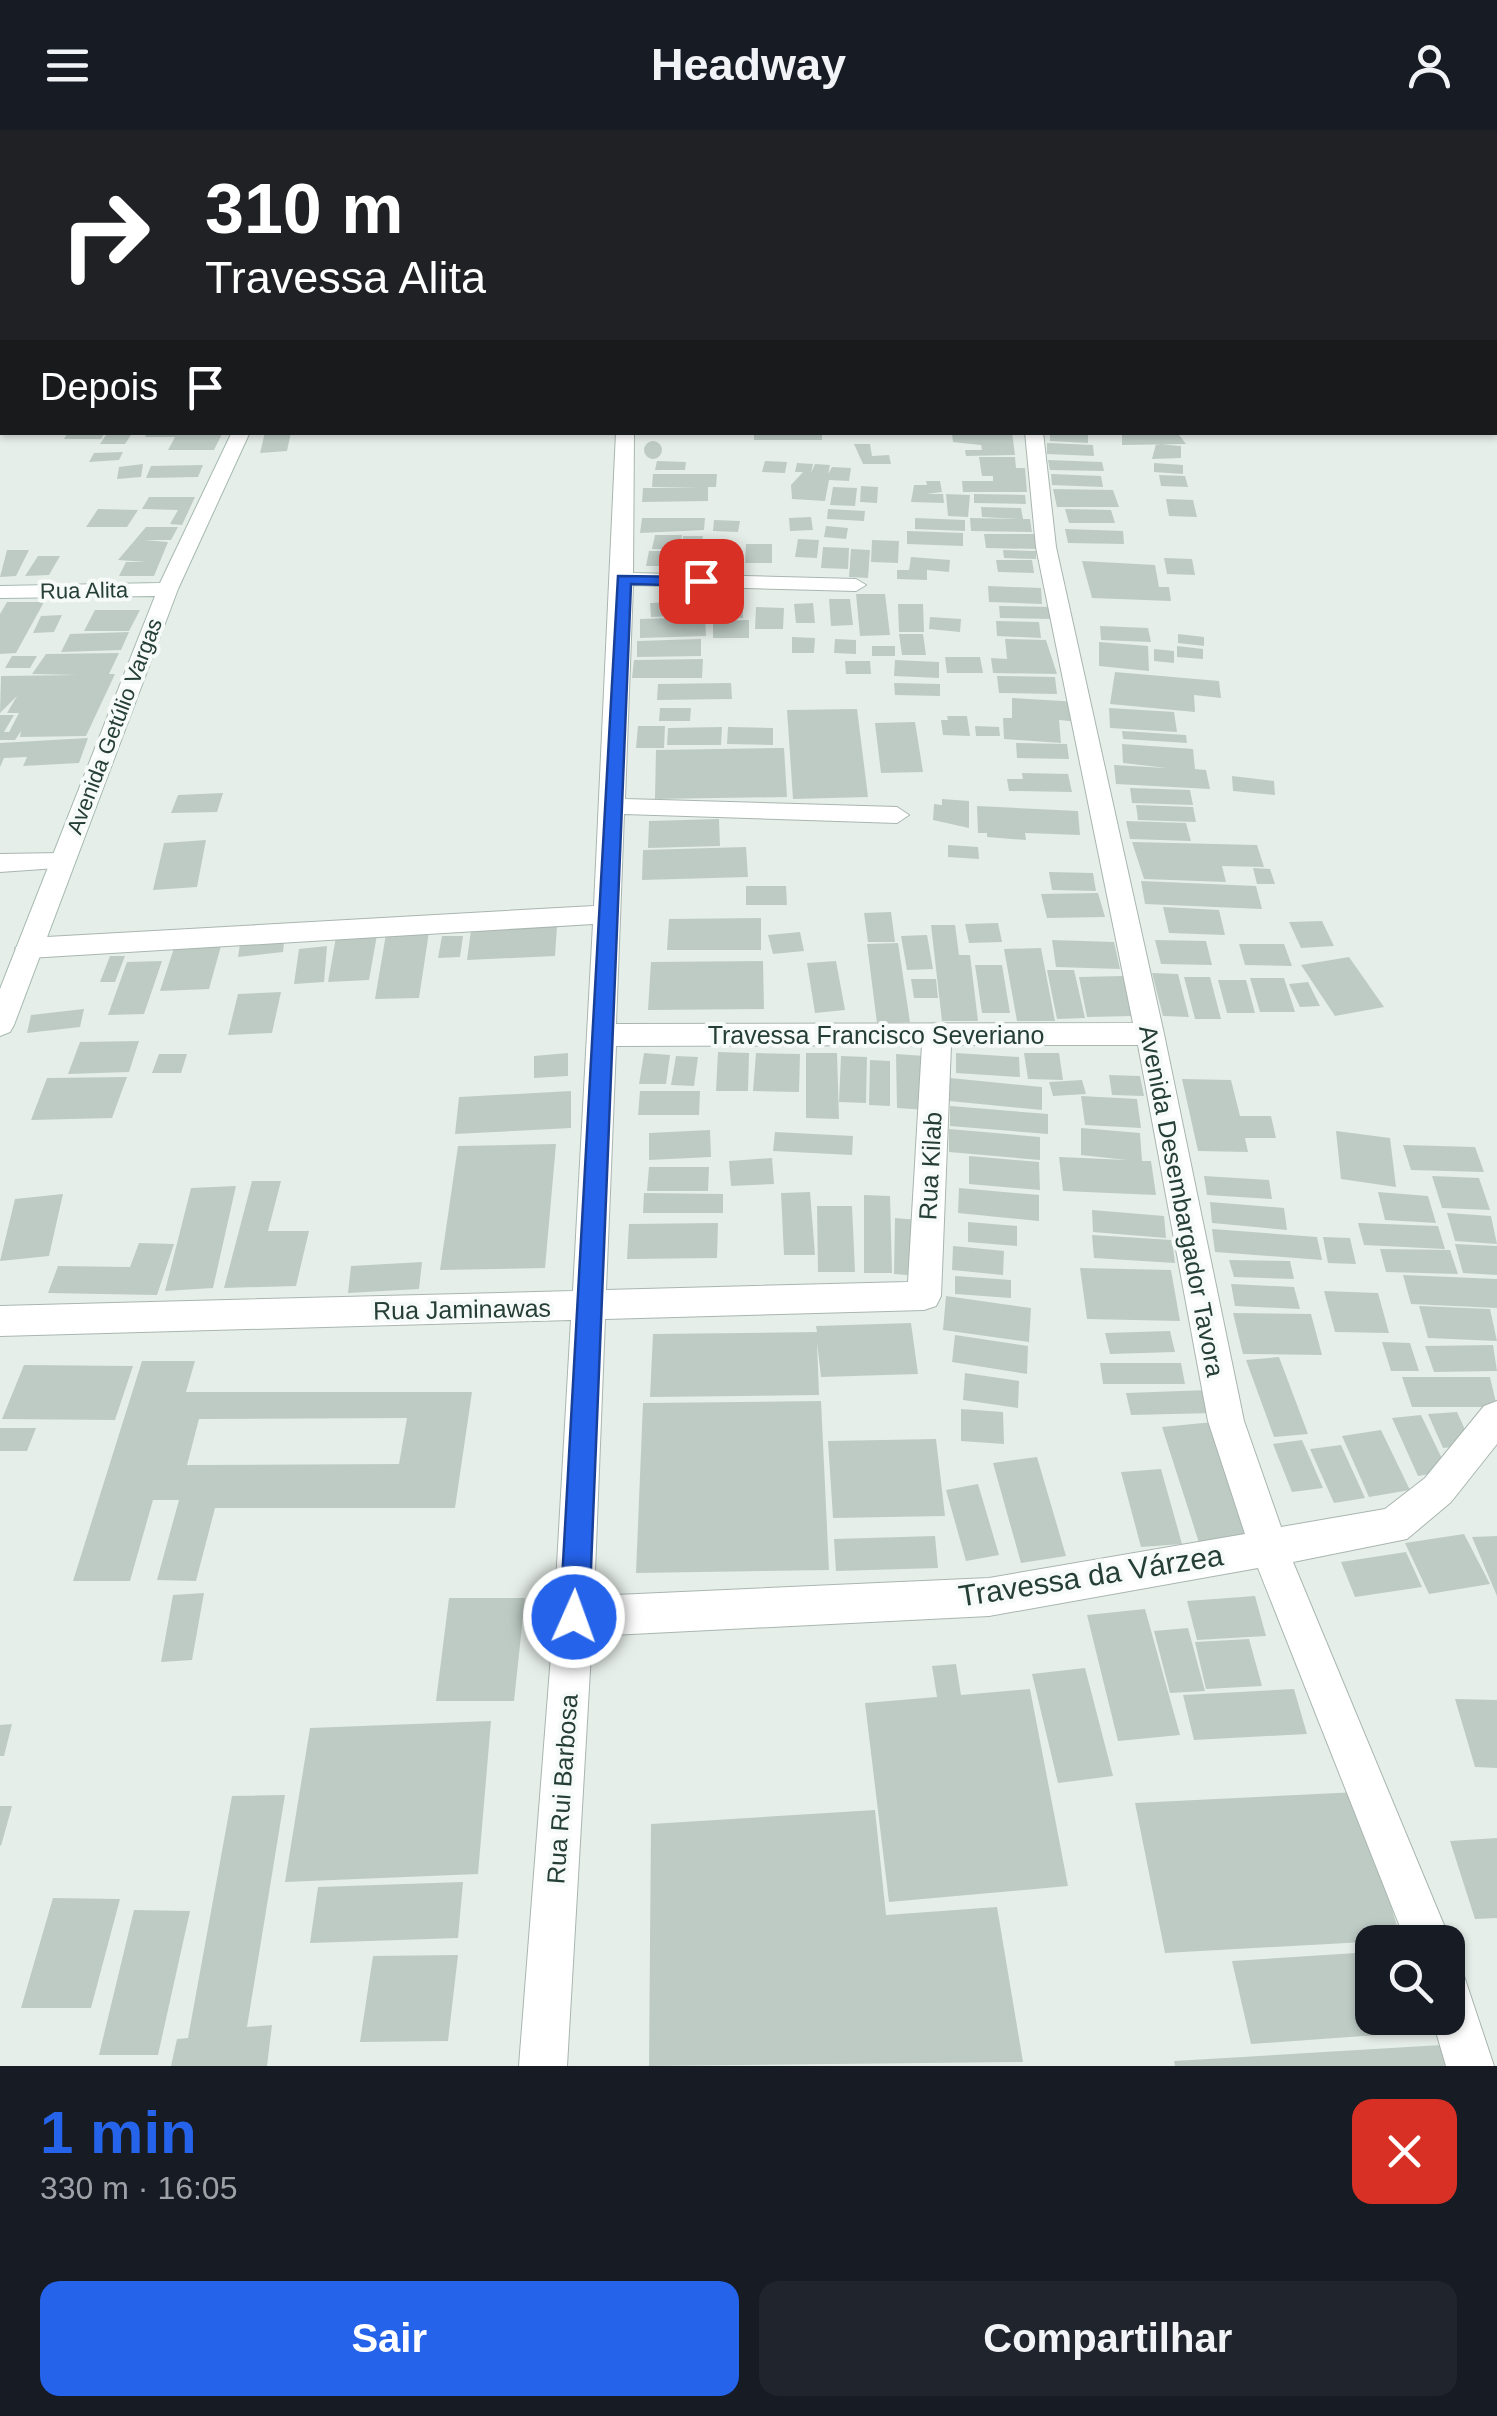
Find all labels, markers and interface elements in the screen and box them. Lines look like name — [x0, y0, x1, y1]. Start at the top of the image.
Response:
icon: menu — [40, 38, 95, 93]
icon: person — [1402, 38, 1457, 93]
text: Headway — [651, 39, 846, 90]
icon: right — [40, 170, 170, 300]
text: 310 m — [205, 170, 403, 248]
text: Travessa Alita — [205, 252, 486, 303]
icon: arrive — [178, 360, 233, 415]
text: Depois — [40, 366, 158, 408]
pin — [659, 539, 744, 624]
icon: arrive — [674, 554, 729, 609]
street label: Rua Alita — [40, 577, 129, 604]
street label: Avenida Getúlio Vargas — [62, 615, 167, 838]
street label: Travessa Francisco Severiano — [708, 1021, 1044, 1049]
street label: Avenida Desembargador Tavora — [1134, 1023, 1230, 1379]
street label: Rua Kilab — [913, 1111, 947, 1221]
street label: Rua Jaminawas — [373, 1293, 551, 1325]
street label: Travessa da Várzea — [956, 1538, 1226, 1613]
position arrow — [522, 1565, 626, 1669]
street label: Rua Rui Barbosa — [541, 1693, 583, 1885]
map controls — [1355, 1925, 1465, 2035]
button: search — [1355, 1925, 1465, 2035]
text: 1 min — [40, 2099, 197, 2166]
button: close — [1352, 2099, 1457, 2204]
text: 330 m · 16:05 — [40, 2170, 237, 2206]
button: Sair — [40, 2281, 739, 2396]
button: Compartilhar — [759, 2281, 1457, 2396]

